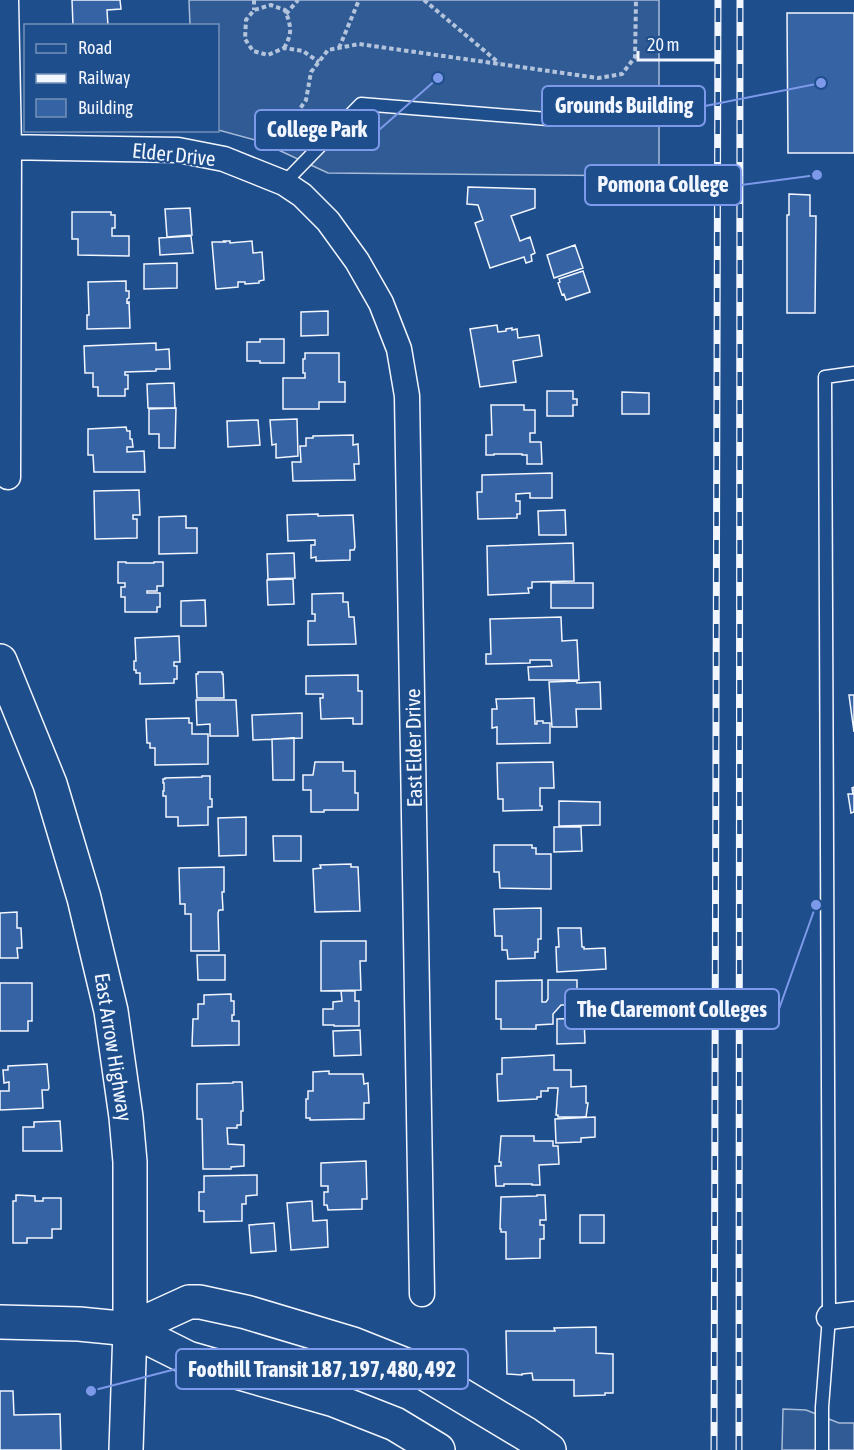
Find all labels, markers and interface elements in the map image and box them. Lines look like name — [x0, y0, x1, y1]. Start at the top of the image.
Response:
legend — [24, 24, 219, 132]
scale bar — [638, 24, 718, 62]
text: 20 m — [647, 34, 679, 55]
text: Road — [78, 37, 112, 58]
text: Railway — [78, 67, 130, 88]
callout: Grounds Building — [542, 86, 705, 126]
text: Grounds Building — [555, 92, 694, 118]
text: Building — [78, 97, 133, 118]
callout: College Park — [255, 110, 379, 150]
text: College Park — [267, 116, 368, 142]
street label: Elder Drive — [131, 138, 217, 170]
callout: Pomona College — [585, 165, 741, 205]
text: Pomona College — [597, 171, 729, 197]
street label: East Elder Drive — [400, 688, 426, 808]
street label: East Arrow Highway — [90, 971, 138, 1123]
callout: The Claremont Colleges — [565, 989, 779, 1029]
text: The Claremont Colleges — [577, 996, 767, 1022]
callout: Foothill Transit 187, 197, 480, 492 — [176, 1349, 468, 1389]
text: Foothill Transit 187, 197, 480, 492 — [188, 1356, 456, 1382]

